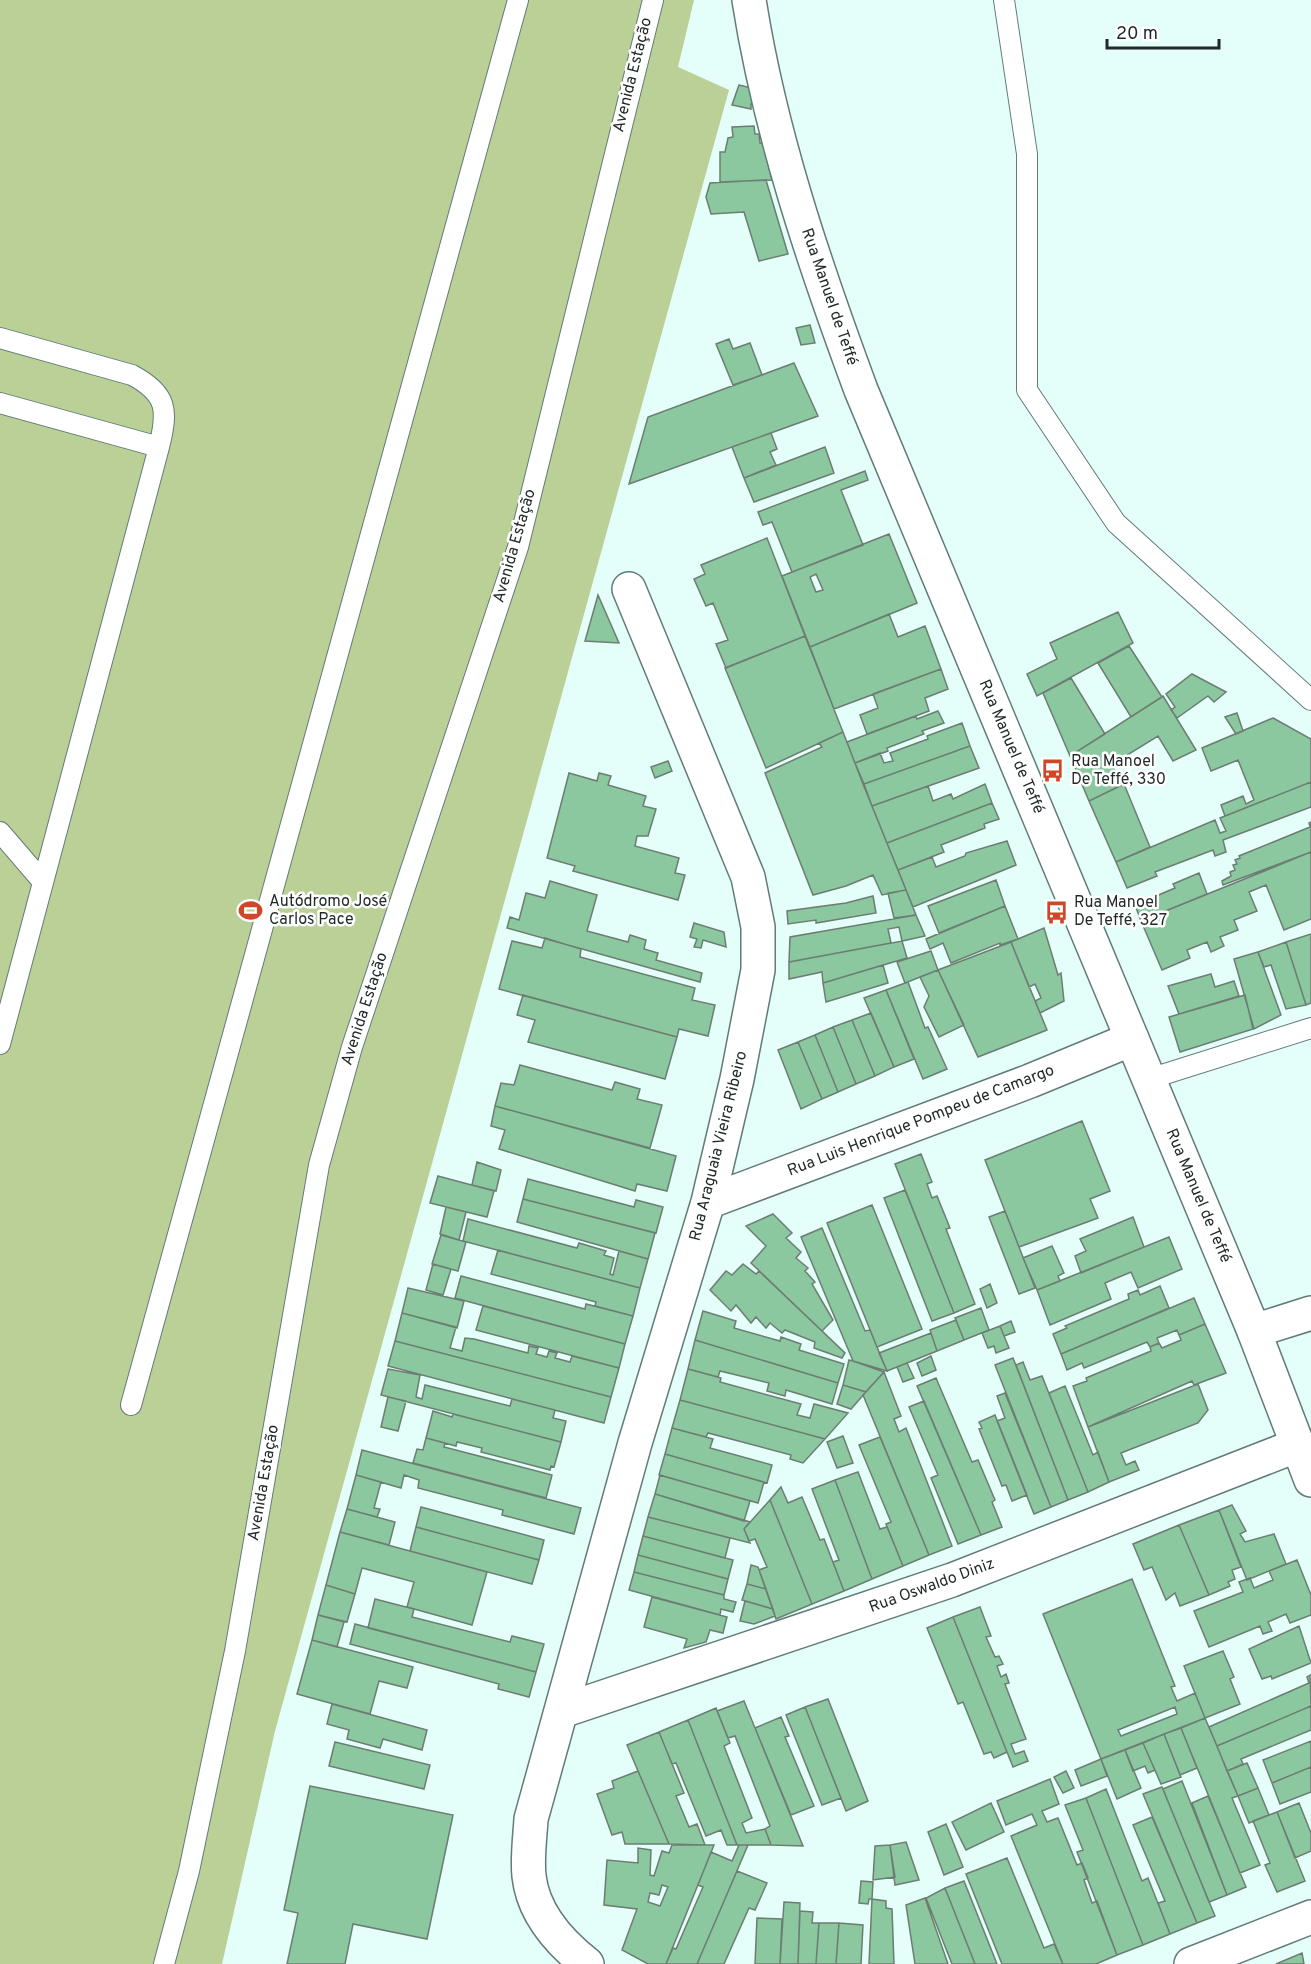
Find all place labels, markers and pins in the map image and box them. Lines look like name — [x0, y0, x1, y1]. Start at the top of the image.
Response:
place label: Rua Manoel De Teffé, 330 — [1071, 752, 1166, 790]
bus stop icon: Rua Manoel De Teffé, 330 — [1040, 758, 1066, 784]
place label: Autódromo José Carlos Pace — [269, 892, 387, 930]
place label: Rua Manoel De Teffé, 327 — [1074, 893, 1167, 931]
sports icon: Autódromo José Carlos Pace — [238, 898, 264, 924]
bus stop icon: Rua Manoel De Teffé, 327 — [1043, 899, 1069, 925]

